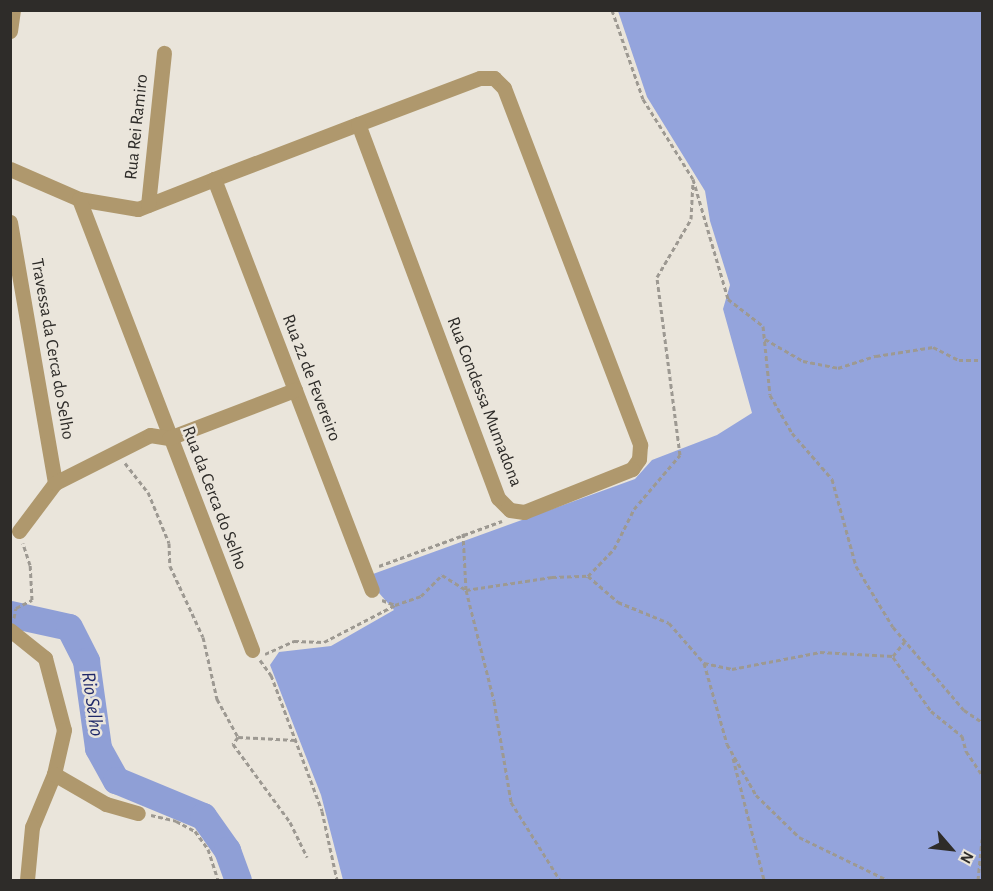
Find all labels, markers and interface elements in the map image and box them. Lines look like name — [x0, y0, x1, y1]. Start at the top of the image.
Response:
street label: Rua Rei Ramiro — [121, 73, 153, 181]
street label: Travessa da Cerca do Selho — [25, 257, 79, 441]
street label: Rua 22 de Fevereiro — [277, 311, 345, 445]
street label: Rua Condessa Mumadona — [442, 314, 526, 490]
street label: Rua da Cerca do Selho — [177, 423, 251, 573]
water label: Rio Selho — [76, 670, 108, 738]
north arrow — [921, 819, 981, 879]
text: N — [957, 849, 977, 866]

